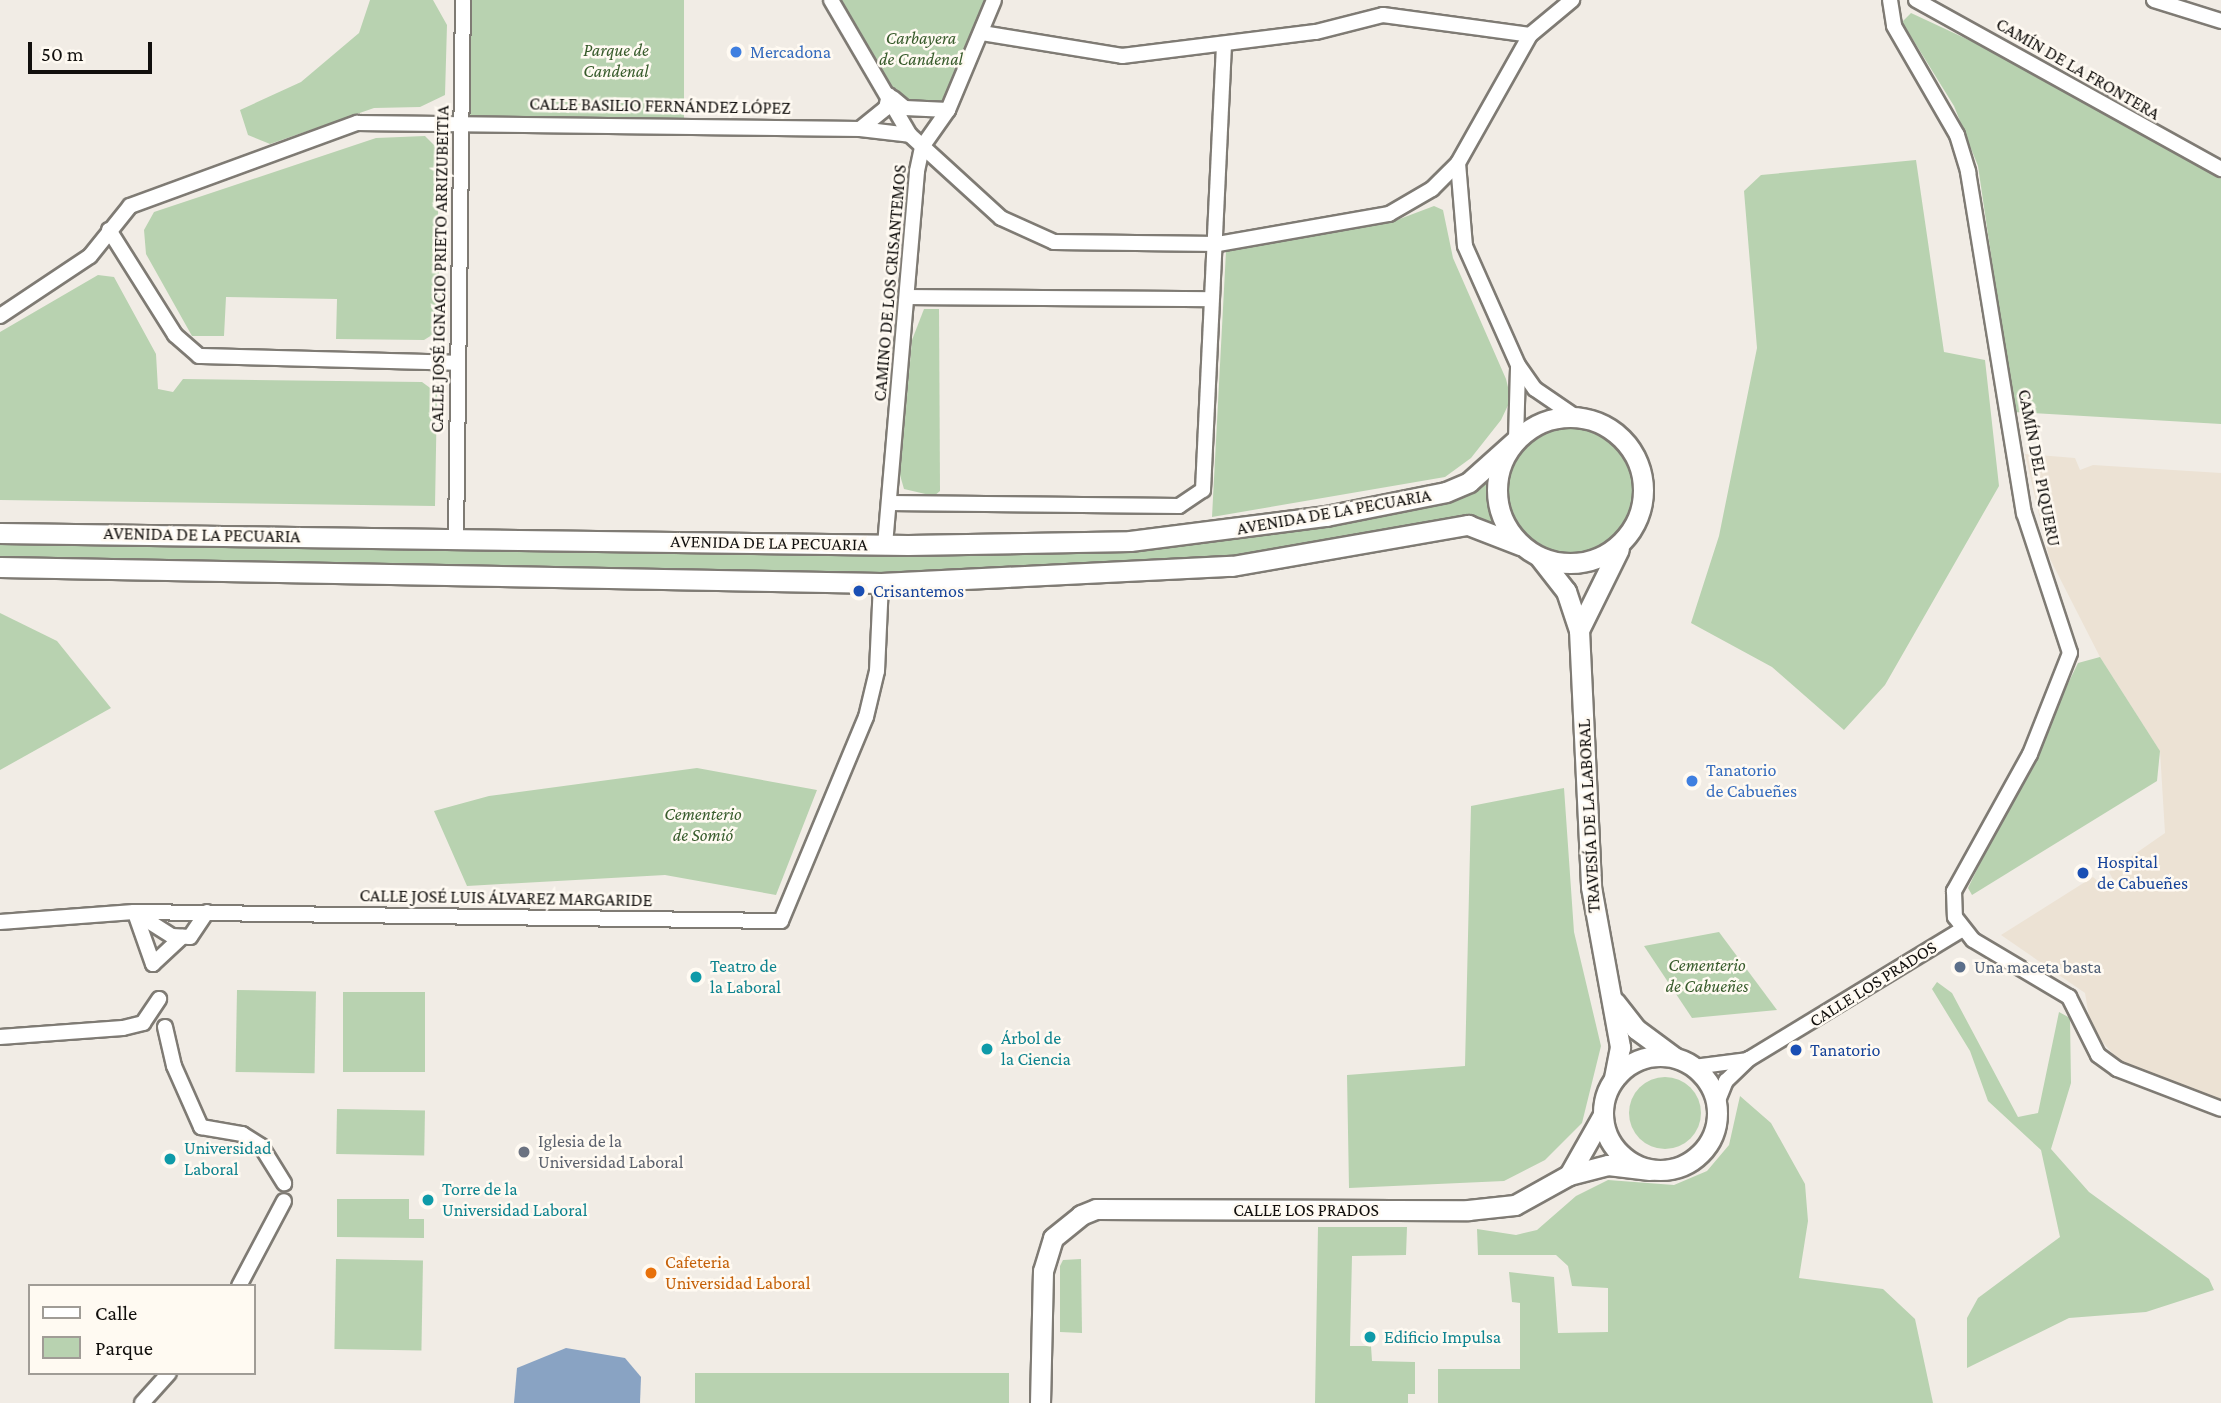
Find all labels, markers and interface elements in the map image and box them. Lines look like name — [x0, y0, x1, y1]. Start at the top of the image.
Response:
street label: CAMÍN DE LA FRONTERA — [1992, 13, 2164, 125]
scale bar — [32, 28, 156, 72]
park label: Carbayera de Candenal — [879, 28, 963, 70]
park label: Parque de Candenal — [583, 40, 649, 82]
place label: Mercadona — [750, 41, 831, 63]
text: 50 m — [41, 42, 84, 66]
marker: Mercadona — [728, 44, 744, 60]
street label: CALLE BASILIO FERNÁNDEZ LÓPEZ — [529, 93, 791, 119]
street label: CALLE JOSÉ IGNACIO PRIETO ARRIZUBEITIA — [426, 105, 454, 433]
street label: CAMINO DE LOS CRISANTEMOS — [869, 164, 911, 402]
street label: CAMÍN DEL PIQUERU — [2013, 388, 2065, 548]
street label: AVENIDA DE LA PECUARIA — [1235, 484, 1433, 540]
street label: AVENIDA DE LA PECUARIA — [103, 522, 301, 548]
street label: AVENIDA DE LA PECUARIA — [670, 530, 868, 556]
place label: Crisantemos — [873, 580, 964, 602]
marker: Crisantemos — [851, 583, 867, 599]
street label: TRAVESÍA DE LA LABORAL — [1573, 718, 1605, 914]
place label: Tanatorio de Cabueñes — [1706, 760, 1797, 802]
marker: Tanatorio de Cabueñes — [1684, 773, 1700, 789]
park label: Cementerio de Somió — [664, 804, 742, 846]
place label: Hospital de Cabueñes — [2097, 852, 2188, 894]
marker: Hospital de Cabueñes — [2075, 865, 2091, 881]
street label: CALLE JOSÉ LUIS ÁLVAREZ MARGARIDE — [359, 885, 653, 911]
street label: CALLE LOS PRADOS — [1805, 936, 1941, 1032]
park label: Cementerio de Cabueñes — [1666, 955, 1748, 998]
place label: Teatro de la Laboral — [710, 956, 781, 998]
place label: Una maceta basta — [1974, 956, 2102, 978]
marker: Una maceta basta — [1952, 959, 1968, 975]
marker: Teatro de la Laboral — [688, 969, 704, 985]
place label: Árbol de la Ciencia — [1001, 1028, 1071, 1070]
place label: Tanatorio — [1810, 1039, 1880, 1061]
marker: Árbol de la Ciencia — [979, 1041, 995, 1057]
marker: Tanatorio — [1788, 1042, 1804, 1058]
place label: Iglesia de la Universidad Laboral — [538, 1131, 683, 1174]
place label: Universidad Laboral — [184, 1138, 271, 1180]
marker: Iglesia de la Universidad Laboral — [516, 1144, 532, 1160]
marker: Universidad Laboral — [162, 1151, 178, 1167]
place label: Torre de la Universidad Laboral — [442, 1179, 587, 1222]
marker: Torre de la Universidad Laboral — [420, 1192, 436, 1208]
street label: CALLE LOS PRADOS — [1233, 1199, 1379, 1221]
place label: Cafeteria Universidad Laboral — [665, 1252, 810, 1294]
marker: Cafeteria Universidad Laboral — [643, 1265, 659, 1281]
legend — [28, 1284, 256, 1375]
text: Calle — [95, 1301, 137, 1325]
place label: Edificio Impulsa — [1384, 1326, 1501, 1348]
marker: Edificio Impulsa — [1362, 1329, 1378, 1345]
text: Parque — [95, 1336, 153, 1360]

